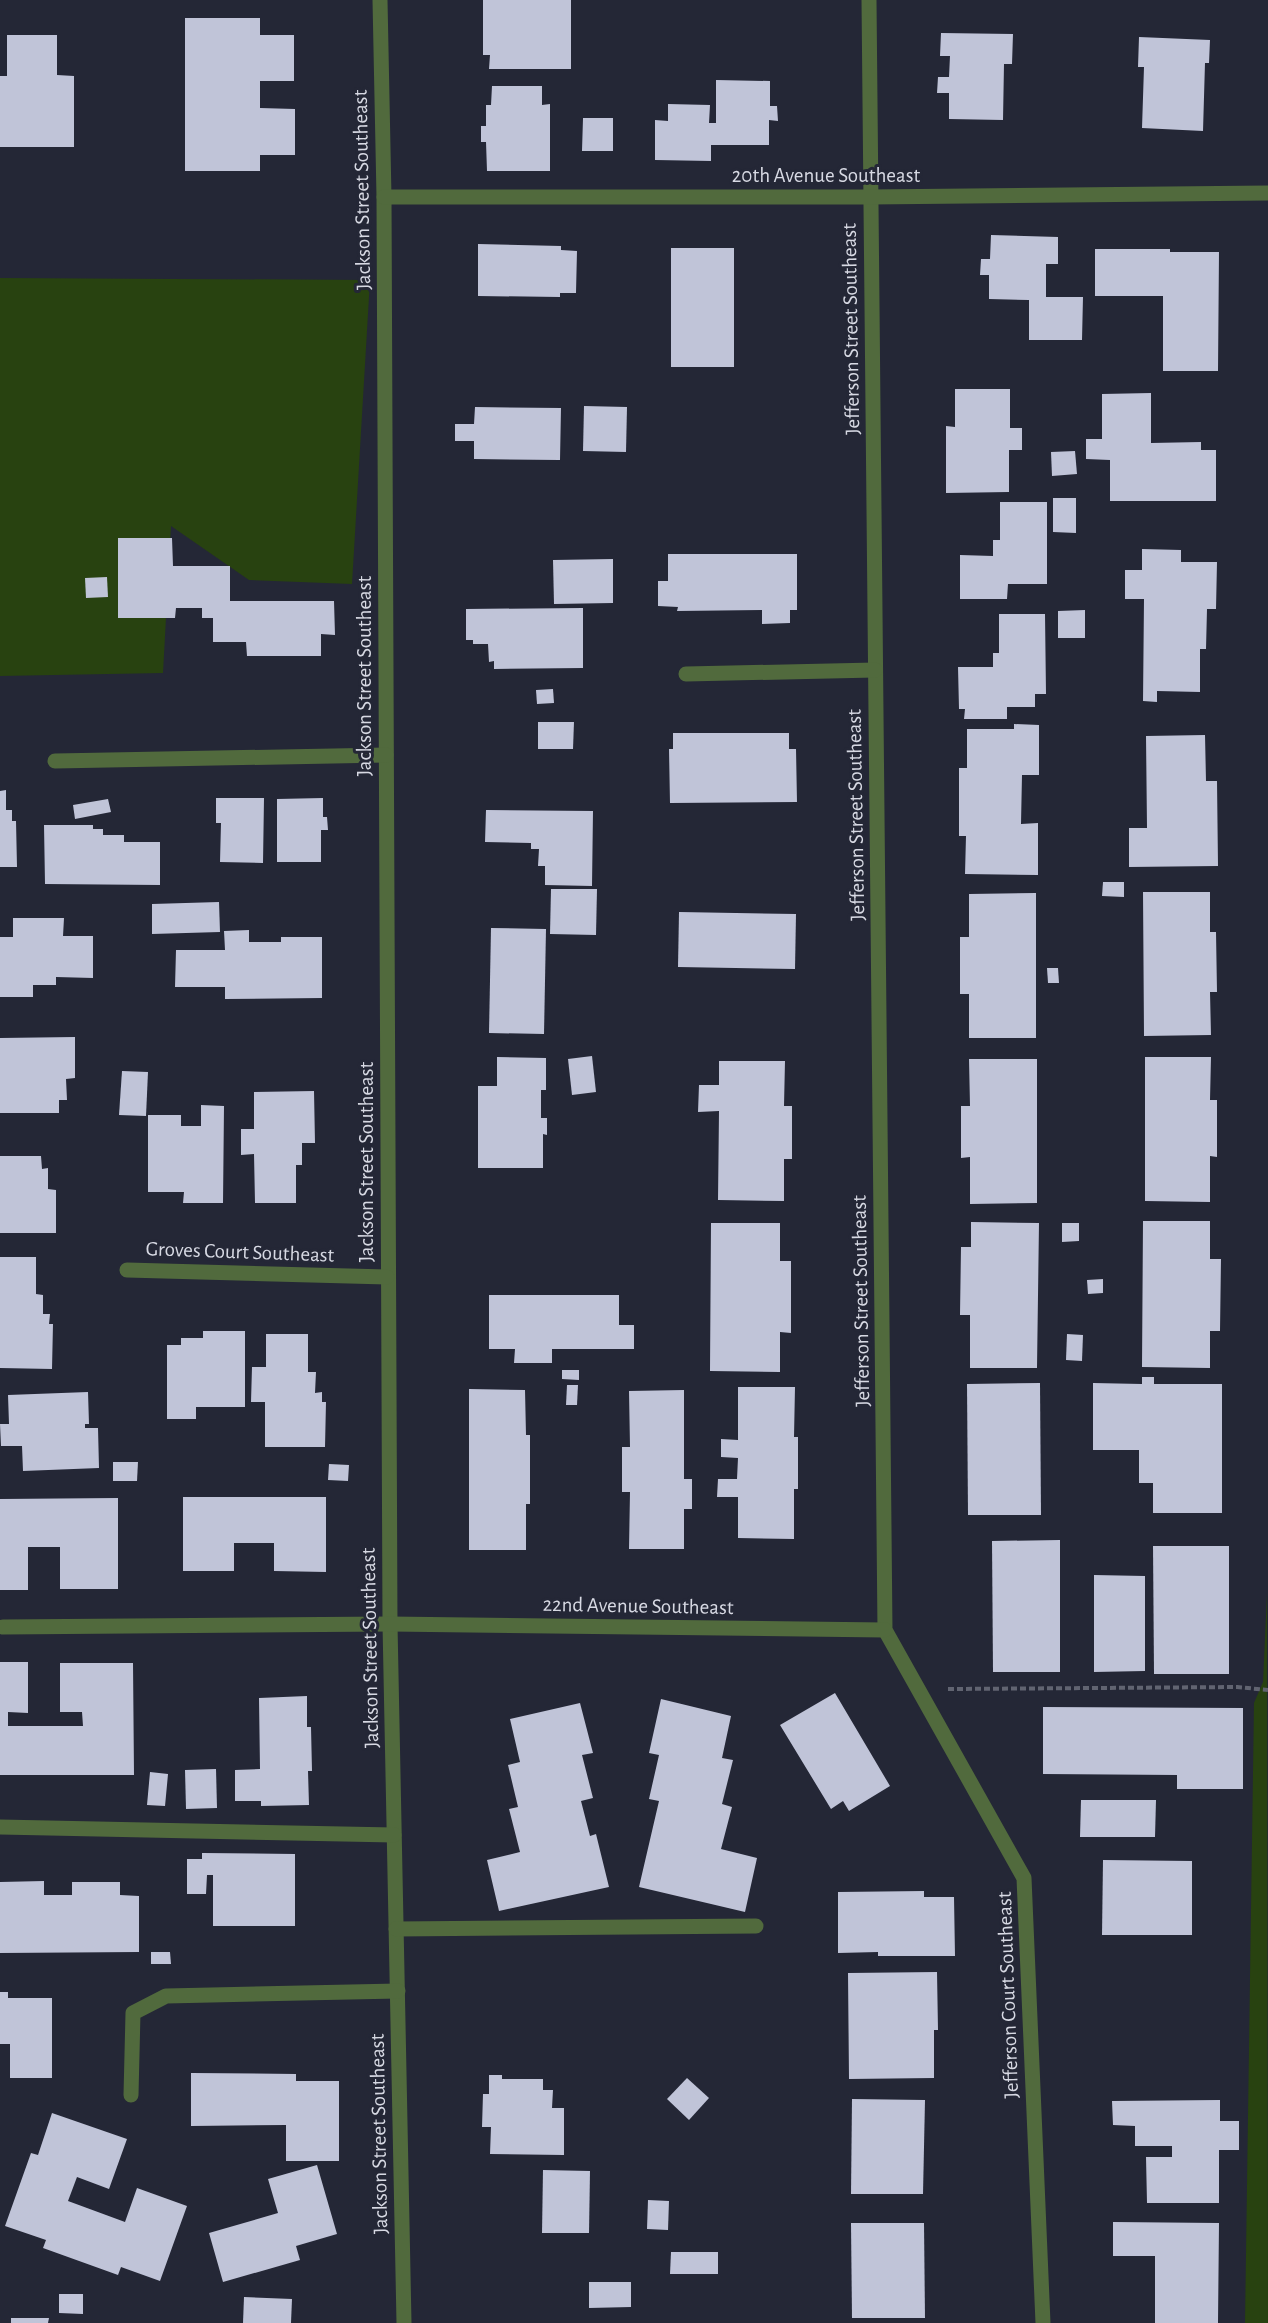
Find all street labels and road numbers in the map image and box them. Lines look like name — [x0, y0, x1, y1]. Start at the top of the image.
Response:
street label: Jackson Street Southeast — [350, 89, 374, 290]
street label: 20th Avenue Southeast — [732, 165, 920, 186]
street label: Jefferson Street Southeast — [839, 223, 863, 435]
street label: Jackson Street Southeast — [354, 575, 375, 776]
street label: Jefferson Street Southeast — [844, 709, 868, 921]
street label: Jackson Street Southeast — [356, 1061, 377, 1262]
street label: Jefferson Street Southeast — [849, 1195, 873, 1407]
street label: Groves Court Southeast — [145, 1238, 335, 1266]
street label: Jackson Street Southeast — [358, 1547, 382, 1748]
street label: 22nd Avenue Southeast — [542, 1594, 734, 1618]
street label: Jefferson Court Southeast — [994, 1891, 1022, 2099]
street label: Jackson Street Southeast — [367, 2033, 391, 2234]

